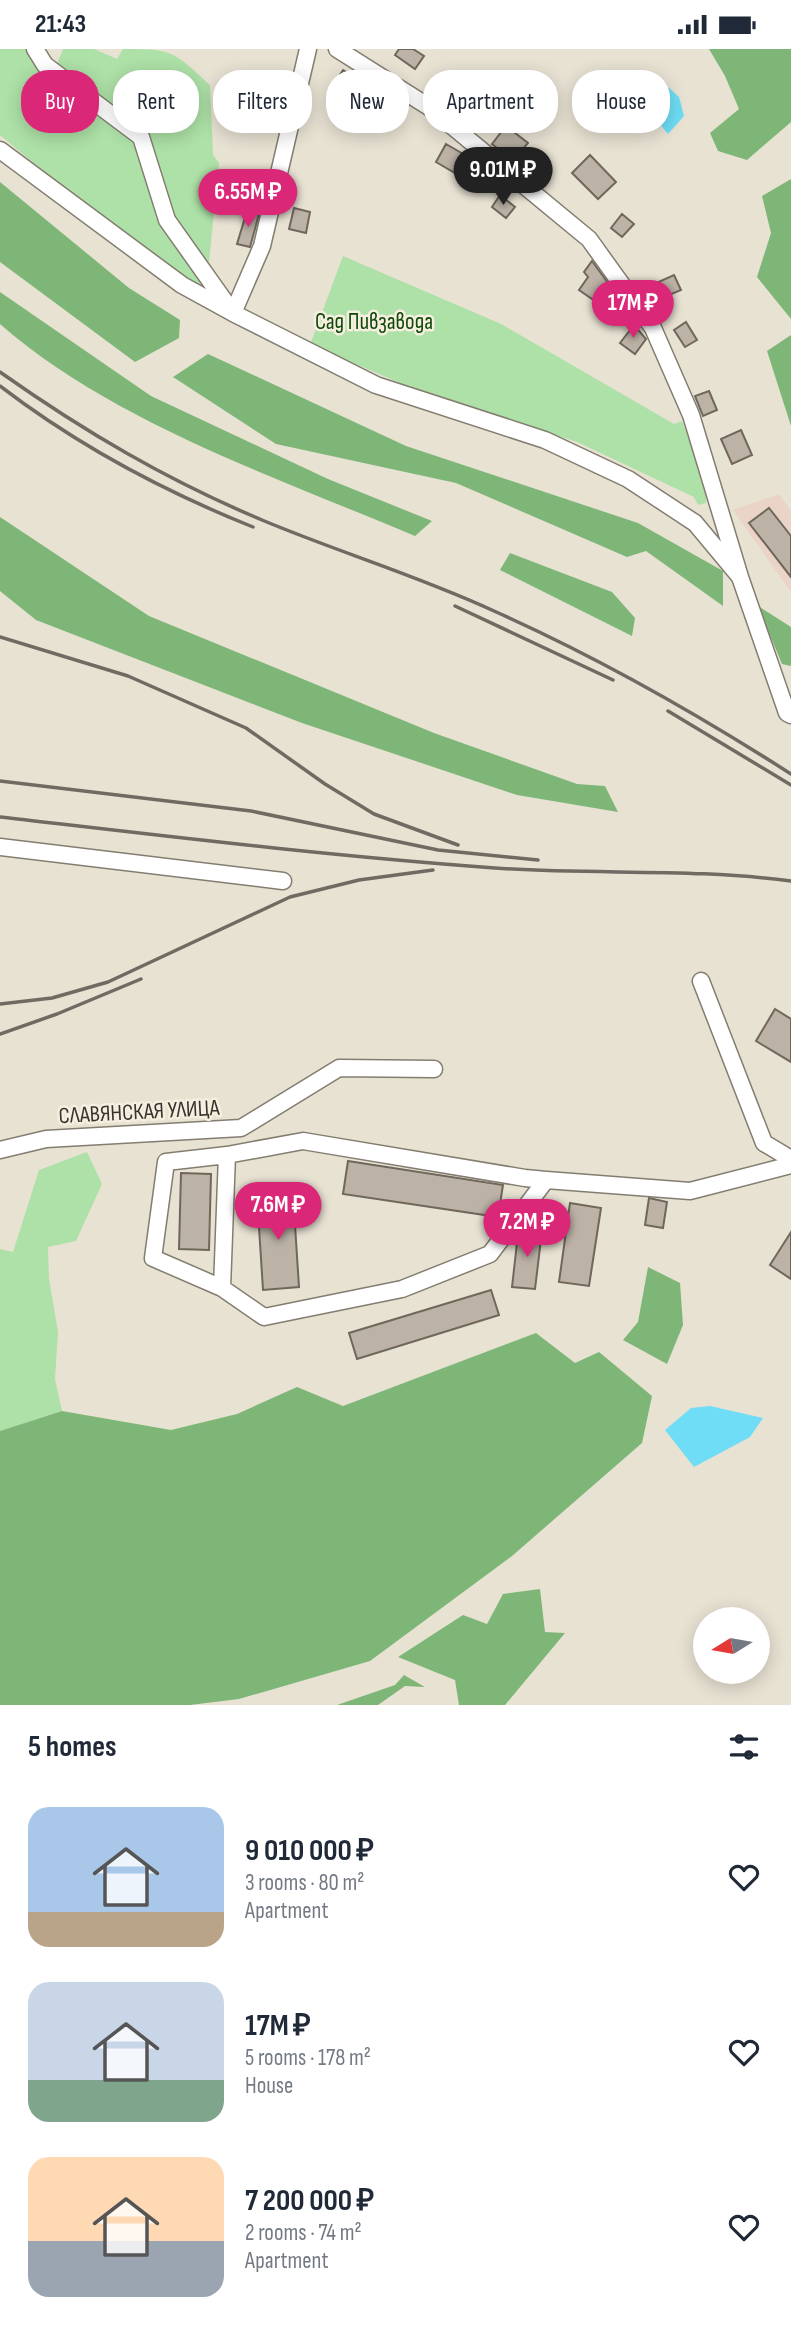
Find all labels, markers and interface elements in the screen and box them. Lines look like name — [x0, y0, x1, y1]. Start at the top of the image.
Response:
text: 21:43 — [35, 9, 86, 40]
chip: Buy — [21, 70, 99, 133]
chip: Rent — [113, 70, 199, 133]
chip: Filters — [213, 70, 312, 133]
chip: New — [326, 70, 409, 133]
chip: Apartment — [423, 70, 558, 133]
chip: House — [572, 70, 670, 133]
pin: 9.01M ₽ — [438, 148, 568, 207]
text: 9.01M ₽ — [470, 156, 536, 184]
pin: 6.55M ₽ — [183, 169, 313, 229]
text: 6.55M ₽ — [214, 178, 282, 206]
pin: 17M ₽ — [584, 281, 682, 340]
text: 17M ₽ — [608, 289, 658, 317]
park label: Сад Пивзавода — [315, 308, 433, 336]
street label: СЛАВЯНСКАЯ УЛИЦА — [58, 1094, 220, 1130]
pin: 7.6M ₽ — [221, 1183, 335, 1242]
text: 7.6M ₽ — [251, 1191, 306, 1219]
pin: 7.2M ₽ — [470, 1199, 584, 1259]
text: 7.2M ₽ — [499, 1208, 555, 1236]
north arrow — [693, 1607, 770, 1683]
map controls — [693, 1607, 770, 1684]
icon: filters — [725, 1728, 763, 1766]
text: 5 homes — [28, 1729, 117, 1765]
text: 9 010 000 ₽ — [245, 1833, 374, 1869]
icon: home — [84, 1835, 168, 1919]
icon: heart — [725, 1858, 763, 1896]
text: 3 rooms · 80 m² — [245, 1869, 364, 1897]
text: Apartment — [245, 1897, 329, 1925]
text: 17M ₽ — [245, 2008, 311, 2044]
icon: home — [84, 2010, 168, 2094]
icon: heart — [725, 2033, 763, 2071]
text: 5 rooms · 178 m² — [245, 2044, 371, 2072]
text: House — [245, 2072, 293, 2100]
text: 7 200 000 ₽ — [245, 2183, 374, 2219]
icon: home — [84, 2185, 168, 2269]
icon: heart — [725, 2208, 763, 2246]
text: 2 rooms · 74 m² — [245, 2219, 362, 2247]
text: Apartment — [245, 2247, 329, 2275]

